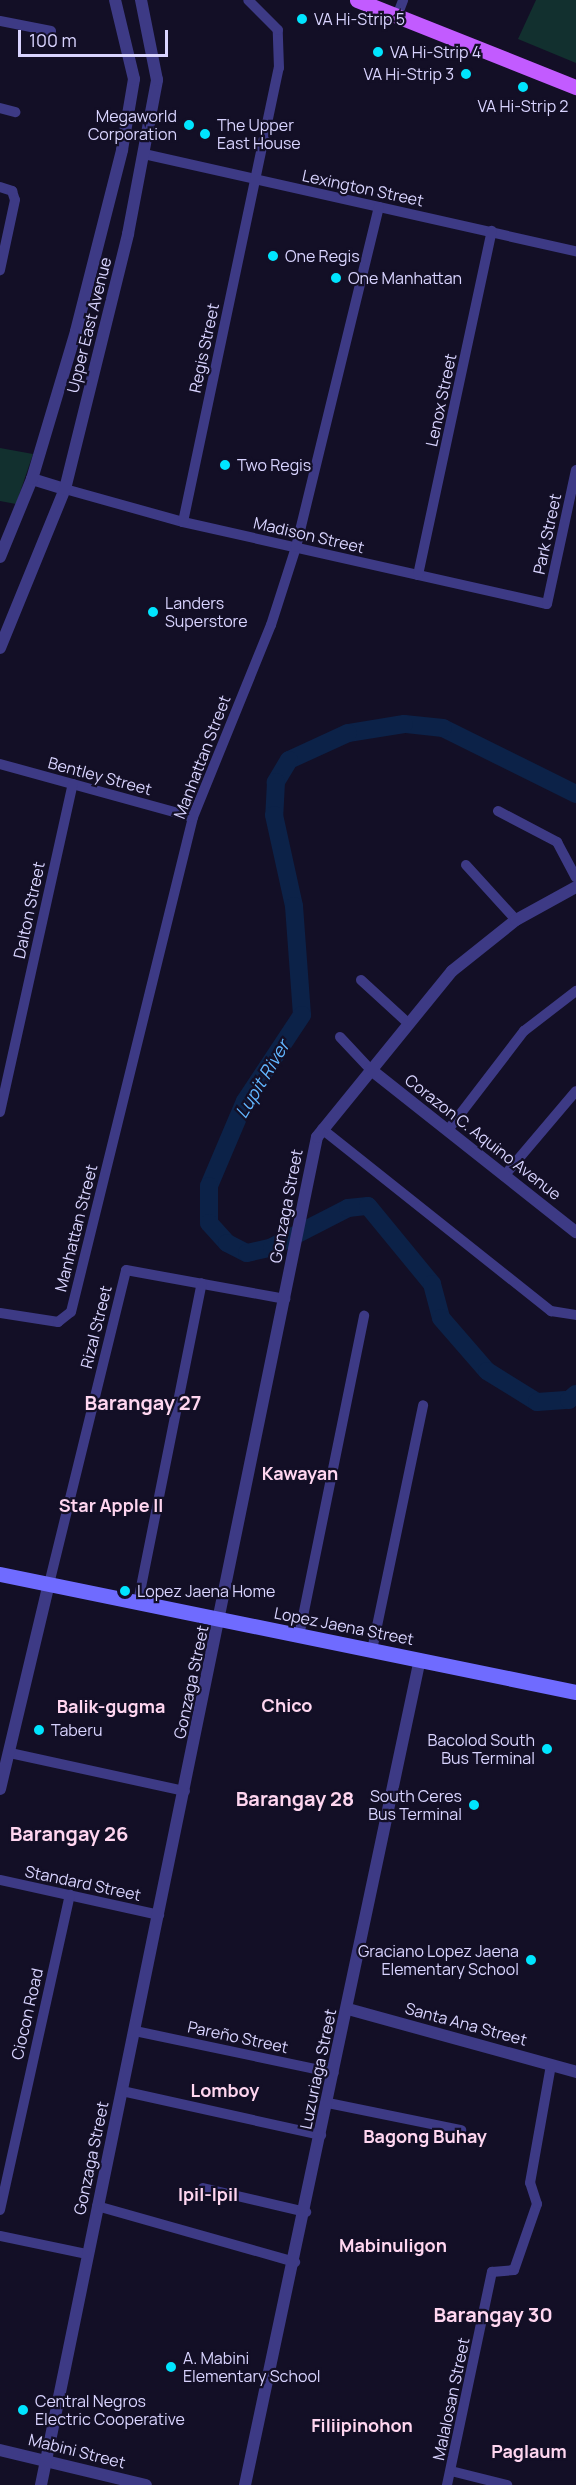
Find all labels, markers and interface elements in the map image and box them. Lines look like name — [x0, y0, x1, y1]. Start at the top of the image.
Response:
place label: VA Hi-Strip 5 — [314, 9, 405, 29]
marker: VA Hi-Strip 5 — [295, 12, 309, 26]
scale bar — [21, 18, 171, 56]
text: 100 m — [29, 28, 77, 52]
place label: VA Hi-Strip 4 — [390, 42, 481, 62]
marker: VA Hi-Strip 4 — [371, 45, 385, 59]
place label: VA Hi-Strip 3 — [363, 64, 454, 84]
marker: VA Hi-Strip 3 — [459, 67, 473, 81]
marker: VA Hi-Strip 2 — [516, 80, 530, 94]
place label: VA Hi-Strip 2 — [478, 96, 568, 116]
place label: Megaworld Corporation — [88, 106, 177, 144]
place label: The Upper East House — [217, 115, 301, 153]
marker: Megaworld Corporation — [182, 118, 196, 132]
marker: The Upper East House — [198, 127, 212, 141]
street label: Lexington Street — [301, 166, 425, 210]
place label: One Regis — [285, 246, 360, 266]
marker: One Regis — [266, 249, 280, 263]
street label: Upper East Avenue — [63, 255, 115, 395]
place label: One Manhattan — [348, 268, 462, 288]
marker: One Manhattan — [329, 271, 343, 285]
street label: Regis Street — [185, 301, 223, 395]
street label: Lenox Street — [422, 352, 460, 448]
place label: Two Regis — [237, 455, 311, 475]
marker: Two Regis — [218, 458, 232, 472]
street label: Park Street — [529, 492, 565, 576]
street label: Madison Street — [252, 513, 366, 557]
place label: Landers Superstore — [165, 593, 248, 631]
marker: Landers Superstore — [146, 605, 160, 619]
street label: Manhattan Street — [170, 693, 234, 821]
street label: Bentley Street — [46, 753, 154, 799]
street label: Dalton Street — [9, 860, 49, 960]
water label: Lupit River — [230, 1036, 294, 1122]
street label: Corazon C. Aquino Avenue — [401, 1070, 565, 1204]
street label: Gonzaga Street — [266, 1147, 306, 1265]
street label: Manhattan Street — [51, 1162, 101, 1294]
street label: Rizal Street — [76, 1284, 116, 1370]
district label: Barangay 27 — [85, 1390, 201, 1414]
district label: Kawayan — [262, 1462, 338, 1484]
district label: Star Apple II — [59, 1494, 163, 1516]
place label: Lopez Jaena Home — [137, 1581, 275, 1601]
marker: Lopez Jaena Home — [118, 1584, 132, 1598]
street label: Lopez Jaena Street — [272, 1603, 416, 1649]
street label: Gonzaga Street — [170, 1623, 212, 1741]
district label: Chico — [262, 1694, 312, 1716]
district label: Balik-gugma — [57, 1695, 165, 1717]
place label: Taberu — [51, 1720, 102, 1740]
marker: Taberu — [32, 1723, 46, 1737]
place label: Bacolod South Bus Terminal — [428, 1730, 535, 1768]
marker: Bacolod South Bus Terminal — [540, 1742, 554, 1756]
district label: Barangay 28 — [236, 1786, 354, 1810]
place label: South Ceres Bus Terminal — [368, 1786, 462, 1824]
marker: South Ceres Bus Terminal — [467, 1798, 481, 1812]
district label: Barangay 26 — [10, 1821, 128, 1845]
street label: Standard Street — [23, 1861, 143, 1905]
place label: Graciano Lopez Jaena Elementary School — [358, 1941, 519, 1979]
marker: Graciano Lopez Jaena Elementary School — [524, 1953, 538, 1967]
street label: Ciocon Road — [7, 1966, 47, 2062]
street label: Santa Ana Street — [403, 1998, 529, 2050]
street label: Luzuriaga Street — [296, 2007, 340, 2131]
street label: Pareño Street — [186, 2017, 290, 2057]
district label: Lomboy — [191, 2079, 259, 2101]
street label: Gonzaga Street — [70, 2099, 112, 2217]
district label: Bagong Buhay — [363, 2125, 487, 2147]
district label: Ipil-Ipil — [178, 2183, 238, 2205]
district label: Mabinuligon — [339, 2234, 447, 2256]
district label: Barangay 30 — [433, 2302, 553, 2326]
street label: Malalosan Street — [429, 2336, 473, 2462]
place label: A. Mabini Elementary School — [183, 2348, 321, 2386]
marker: A. Mabini Elementary School — [164, 2360, 178, 2374]
place label: Central Negros Electric Cooperative — [35, 2391, 185, 2429]
marker: Central Negros Electric Cooperative — [16, 2403, 30, 2417]
district label: Filiipinohon — [311, 2414, 413, 2436]
street label: Mabini Street — [27, 2430, 127, 2472]
district label: Paglaum — [491, 2440, 567, 2462]

